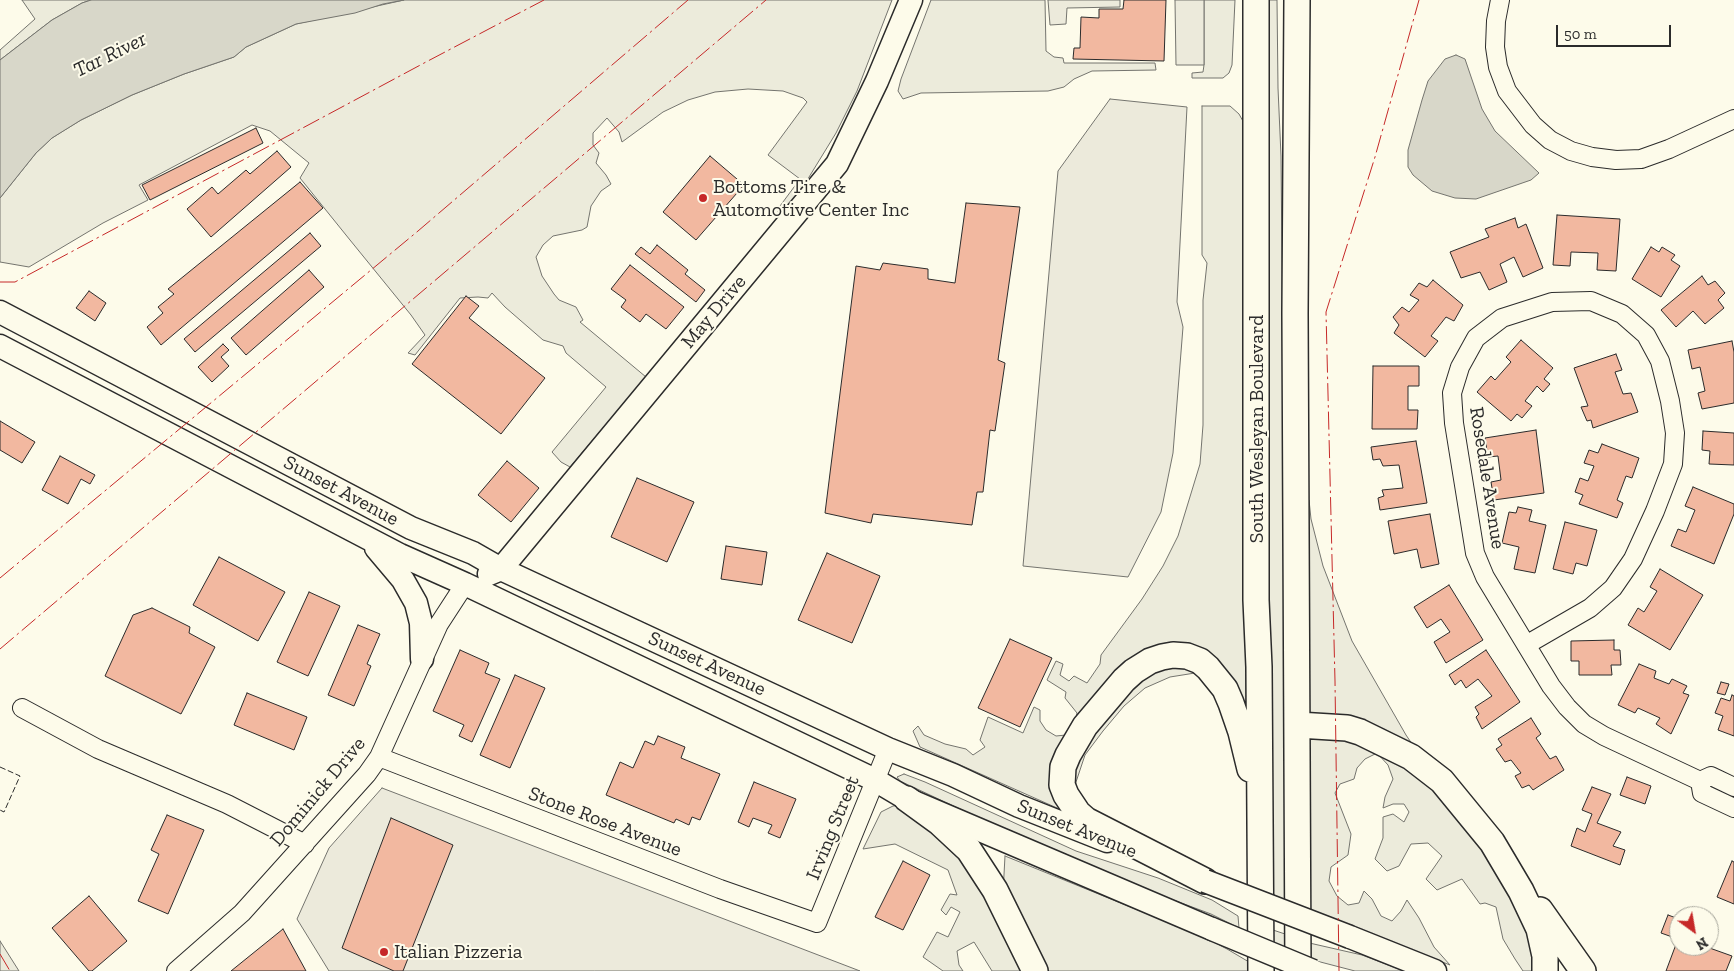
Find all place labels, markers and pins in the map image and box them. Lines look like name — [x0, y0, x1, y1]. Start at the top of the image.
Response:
place label: Bottoms Tire & Automotive Center Inc — [713, 175, 909, 222]
marker: Bottoms Tire & Automotive Center Inc — [697, 192, 709, 204]
place label: Italian Pizzeria — [394, 940, 522, 964]
marker: Italian Pizzeria — [378, 946, 390, 958]

